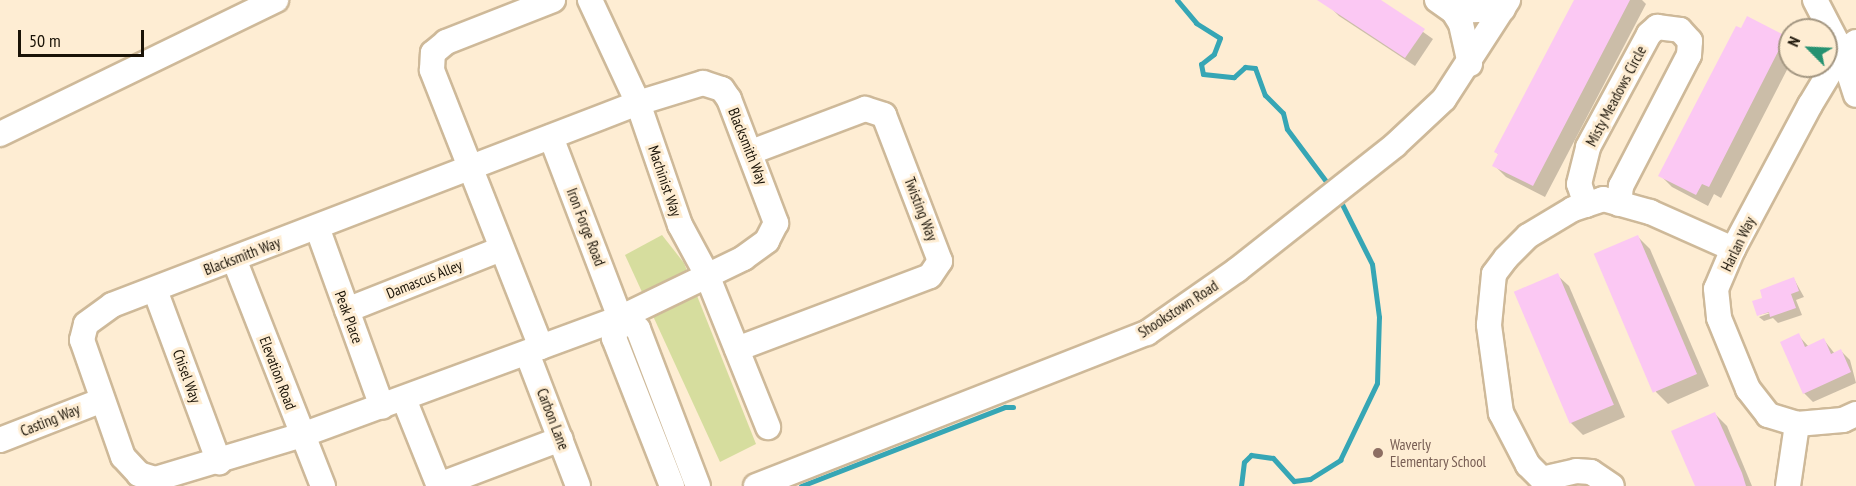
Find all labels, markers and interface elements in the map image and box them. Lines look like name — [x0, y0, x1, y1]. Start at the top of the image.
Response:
scale bar — [21, 18, 147, 56]
north arrow — [1778, 18, 1838, 78]
text: 50 m — [29, 29, 61, 52]
text: N — [1782, 33, 1804, 50]
street label: Misty Meadows Circle — [1582, 42, 1650, 150]
street label: Blacksmith Way — [724, 105, 772, 187]
street label: Machinist Way — [644, 143, 686, 219]
street label: Twisting Way — [901, 174, 941, 244]
street label: Iron Forge Road — [563, 185, 609, 269]
street label: Harlan Way — [1717, 214, 1759, 274]
street label: Blacksmith Way — [201, 233, 283, 279]
street label: Damascus Alley — [383, 256, 465, 302]
street label: Shookstown Road — [1135, 277, 1221, 341]
street label: Peak Place — [331, 288, 367, 346]
street label: Elevation Road — [256, 334, 300, 412]
street label: Chisel Way — [169, 347, 205, 405]
street label: Carbon Lane — [533, 386, 573, 452]
street label: Casting Way — [18, 400, 82, 440]
place label: Waverly Elementary School — [1390, 435, 1487, 470]
marker: Waverly Elementary School — [1371, 446, 1385, 460]

